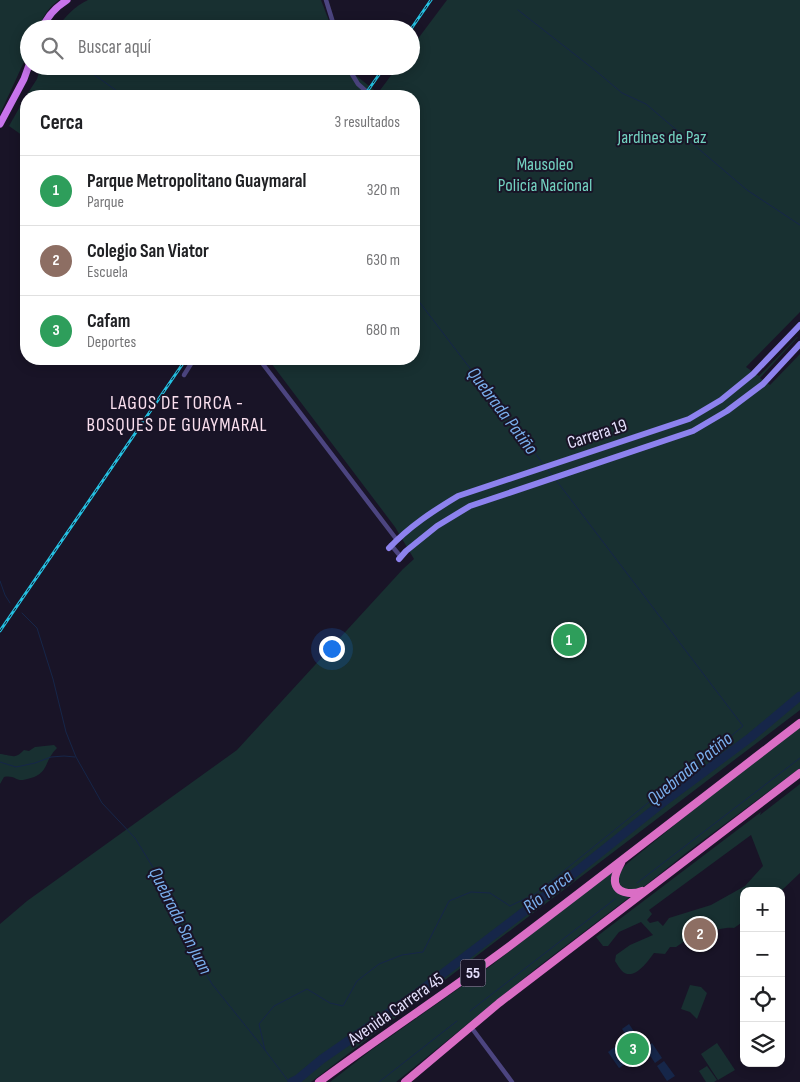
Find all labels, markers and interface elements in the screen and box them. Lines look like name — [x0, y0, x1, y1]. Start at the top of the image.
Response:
search box — [20, 20, 420, 75]
icon: search — [38, 34, 66, 62]
text: Buscar aquí — [78, 36, 151, 59]
text: Cerca — [40, 110, 83, 135]
text: 3 resultados — [335, 113, 400, 132]
park label: Jardines de Paz — [617, 127, 707, 148]
park label: Mausoleo Policía Nacional — [498, 154, 592, 196]
text: Parque Metropolitano Guaymaral — [87, 170, 306, 193]
text: 1 — [53, 181, 59, 200]
text: 320 m — [367, 181, 400, 200]
text: Parque — [87, 193, 124, 212]
text: Colegio San Viator — [87, 240, 209, 263]
text: 2 — [52, 251, 60, 270]
text: 630 m — [366, 251, 400, 270]
text: Escuela — [87, 263, 128, 282]
text: Cafam — [87, 310, 130, 333]
text: 3 — [52, 321, 60, 340]
text: 680 m — [366, 321, 400, 340]
text: Deportes — [87, 333, 136, 352]
water label: Quebrada Patiño — [462, 363, 543, 460]
district label: LAGOS DE TORCA - BOSQUES DE GUAYMARAL — [86, 392, 268, 437]
street label: Carrera 19 — [564, 414, 630, 454]
pin: 1 — [553, 621, 585, 659]
your location — [319, 636, 345, 662]
water label: Quebrada Patiño — [642, 727, 738, 811]
water label: Quebrada San Juan — [143, 864, 217, 978]
water label: Río Torca — [518, 865, 578, 919]
map controls — [740, 887, 785, 1067]
button: + — [740, 887, 785, 932]
pin: 2 — [684, 915, 716, 953]
button: − — [740, 932, 785, 977]
road number: 55 — [460, 960, 486, 986]
street label: Avenida Carrera 45 — [343, 968, 448, 1050]
button: locate — [740, 977, 785, 1022]
button: layers — [740, 1022, 785, 1067]
pin: 3 — [617, 1030, 649, 1068]

